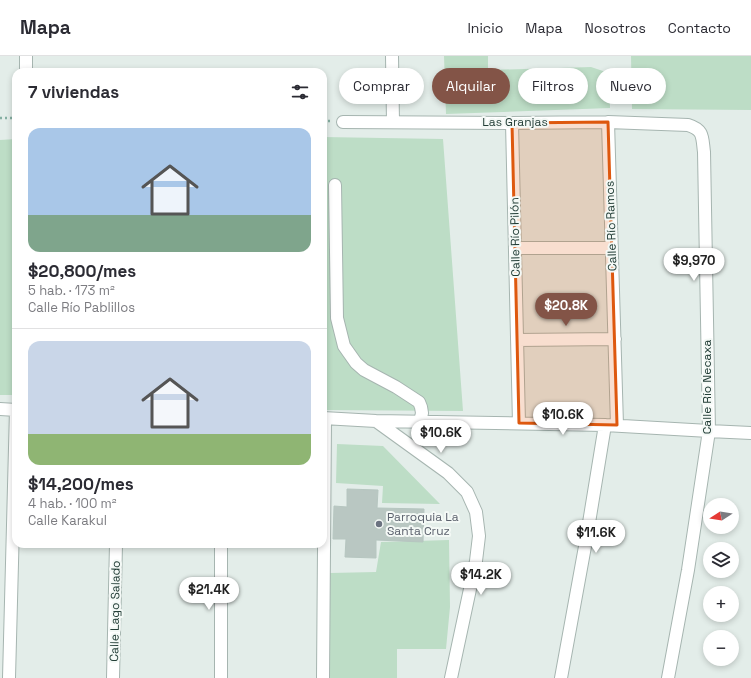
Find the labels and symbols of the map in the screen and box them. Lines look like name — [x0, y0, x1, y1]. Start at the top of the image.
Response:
street label: Las Granjas — [482, 114, 548, 130]
street label: Calle Río Ramos — [601, 181, 621, 271]
street label: Calle Río Pilón — [506, 197, 524, 277]
pin: $9,970 — [661, 248, 727, 282]
pin: $20.8K — [533, 293, 599, 327]
street label: Calle Río Necaxa — [699, 340, 715, 434]
pin: $10.6K — [530, 402, 596, 436]
pin: $10.6K — [408, 420, 474, 454]
north arrow — [703, 498, 739, 534]
place label: Parroquia La Santa Cruz — [387, 509, 459, 539]
marker: Parroquia La Santa Cruz — [374, 519, 384, 529]
pin: $11.6K — [563, 520, 629, 554]
street label: Calle Lago Salado — [106, 560, 124, 662]
pin: $14.2K — [448, 562, 514, 596]
pin: $21.4K — [176, 577, 242, 611]

